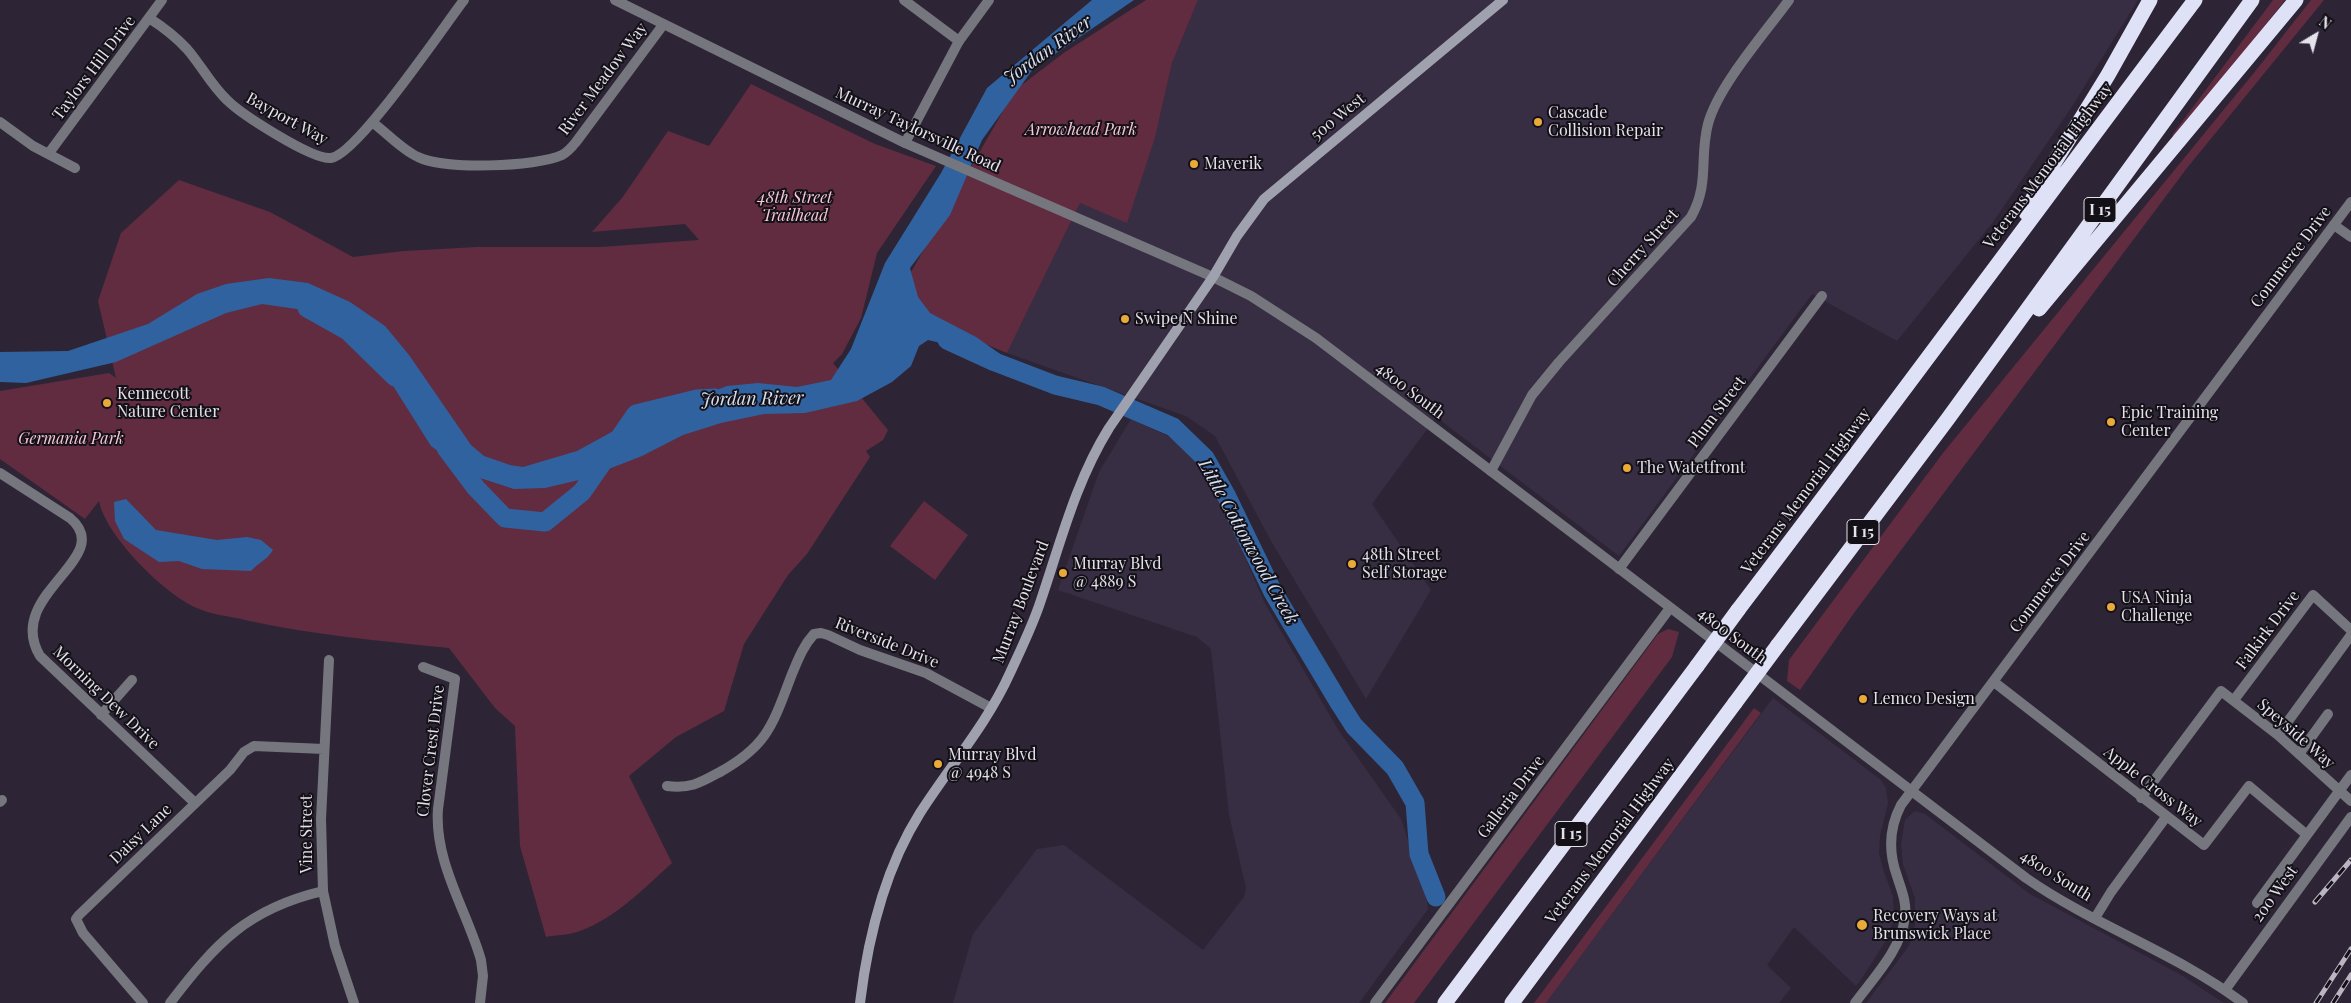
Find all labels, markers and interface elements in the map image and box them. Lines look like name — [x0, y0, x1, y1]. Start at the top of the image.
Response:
north arrow — [2291, 10, 2341, 60]
water label: Jordan River — [1000, 11, 1096, 89]
street label: Taylors Hill Drive — [48, 12, 140, 124]
text: N — [2316, 12, 2335, 33]
street label: River Meadow Way — [555, 19, 651, 139]
street label: Veterans Memorial Highway — [1979, 79, 2117, 253]
street label: Murray Taylorsville Road — [832, 83, 1004, 177]
street label: Bayport Way — [243, 89, 331, 149]
street label: 500 West — [1307, 89, 1369, 145]
place label: Cascade Collision Repair — [1548, 103, 1663, 141]
marker: Cascade Collision Repair — [1532, 116, 1544, 128]
park label: Arrowhead Park — [1025, 120, 1137, 140]
place label: Maverik — [1204, 154, 1262, 174]
marker: Maverik — [1188, 158, 1200, 170]
park label: 48th Street Trailhead — [758, 188, 832, 226]
road number: I 15 — [2084, 198, 2116, 222]
street label: Commerce Drive — [2247, 202, 2335, 312]
street label: Cherry Street — [1603, 205, 1683, 291]
place label: Swipe N Shine — [1135, 309, 1238, 329]
marker: Swipe N Shine — [1119, 313, 1131, 325]
street label: 4800 South — [1372, 359, 1448, 423]
street label: Plum Street — [1684, 373, 1750, 451]
place label: Kennecott Nature Center — [117, 384, 219, 422]
water label: Jordan River — [700, 387, 804, 411]
marker: Kennecott Nature Center — [101, 397, 113, 409]
place label: Epic Training Center — [2121, 403, 2218, 441]
street label: Veterans Memorial Highway — [1737, 404, 1875, 578]
marker: Epic Training Center — [2105, 416, 2117, 428]
park label: Germania Park — [18, 429, 124, 449]
water label: Little Cottonwood Creek — [1194, 456, 1302, 628]
place label: The Watetfront — [1637, 458, 1745, 478]
marker: The Watetfront — [1621, 462, 1633, 474]
road number: I 15 — [1847, 520, 1879, 544]
street label: Commerce Drive — [2006, 527, 2094, 637]
street label: Murray Boulevard — [989, 538, 1053, 666]
place label: 48th Street Self Storage — [1362, 545, 1447, 583]
place label: Murray Blvd @ 4889 S — [1073, 554, 1162, 592]
marker: 48th Street Self Storage — [1346, 558, 1358, 570]
marker: Murray Blvd @ 4889 S — [1057, 567, 1069, 579]
street label: Falkirk Drive — [2232, 587, 2304, 673]
place label: USA Ninja Challenge — [2121, 588, 2192, 626]
marker: USA Ninja Challenge — [2105, 601, 2117, 613]
street label: 4800 South — [1694, 604, 1770, 668]
street label: Riverside Drive — [832, 613, 942, 673]
street label: Morning Dew Drive — [49, 642, 163, 754]
street label: Clover Crest Drive — [413, 684, 449, 818]
place label: Lemco Design — [1873, 689, 1975, 709]
marker: Lemco Design — [1857, 693, 1869, 705]
street label: Speyside Way — [2253, 695, 2339, 773]
street label: Apple Cross Way — [2100, 743, 2206, 831]
place label: Murray Blvd @ 4948 S — [948, 745, 1037, 783]
street label: Galleria Drive — [1474, 752, 1548, 842]
street label: Veterans Memorial Highway — [1541, 754, 1679, 928]
marker: Murray Blvd @ 4948 S — [932, 758, 944, 770]
street label: Vine Street — [297, 795, 317, 873]
street label: Daisy Lane — [106, 800, 176, 868]
road number: I 15 — [1555, 822, 1587, 846]
street label: 4800 South — [2016, 846, 2096, 906]
street label: 200 West — [2248, 862, 2302, 926]
place label: Recovery Ways at Brunswick Place — [1873, 906, 1997, 944]
marker: Recovery Ways at Brunswick Place — [1855, 918, 1869, 932]

